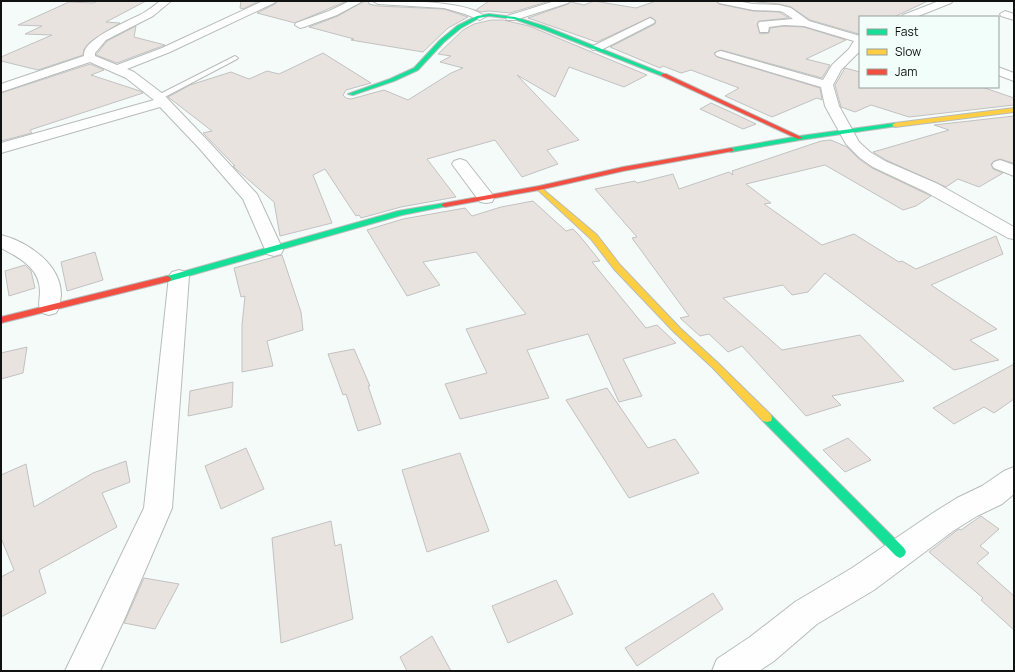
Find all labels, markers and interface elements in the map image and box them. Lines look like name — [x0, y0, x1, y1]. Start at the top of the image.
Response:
legend — [859, 16, 999, 88]
text: Fast — [895, 23, 919, 40]
text: Slow — [895, 43, 921, 60]
text: Jam — [895, 63, 917, 80]

